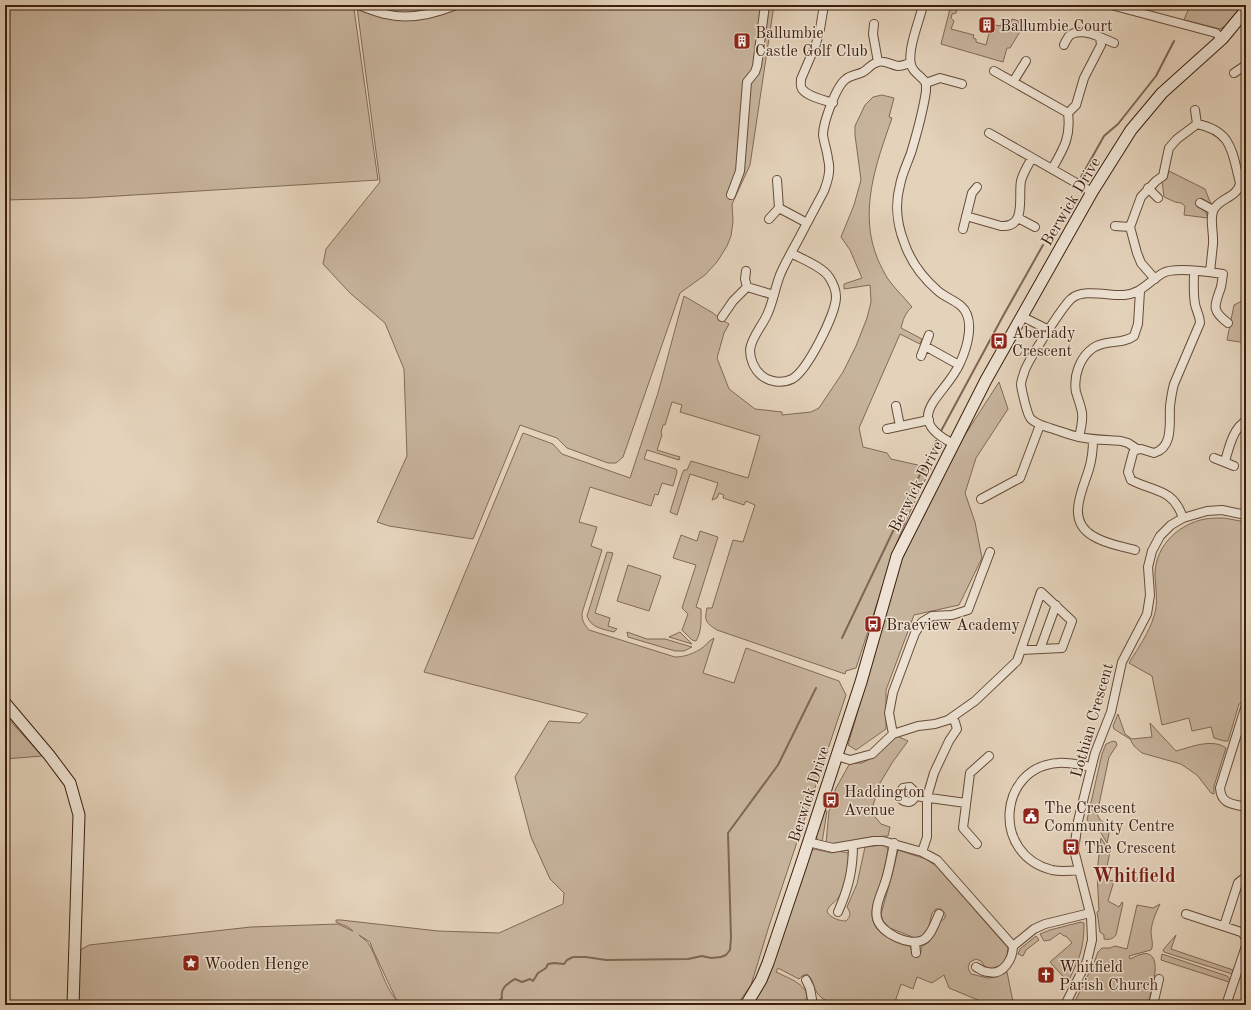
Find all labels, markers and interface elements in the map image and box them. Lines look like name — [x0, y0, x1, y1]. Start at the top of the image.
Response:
building icon: Ballumbie Court — [977, 15, 997, 35]
place label: Ballumbie Court — [1000, 19, 1113, 35]
place label: Ballumbie Castle Golf Club — [755, 26, 868, 60]
building icon: Ballumbie Castle Golf Club — [732, 31, 752, 51]
street label: Berwick Drive — [1039, 155, 1104, 249]
place label: Aberlady Crescent — [1012, 326, 1076, 360]
bus stop icon: Aberlady Crescent — [989, 331, 1009, 351]
street label: Berwick Drive — [887, 439, 947, 535]
bus stop icon: Braeview Academy — [863, 614, 883, 634]
place label: Braeview Academy — [886, 618, 1020, 634]
street label: Lothian Crescent — [1069, 661, 1117, 780]
street label: Berwick Drive — [787, 745, 833, 845]
place label: Haddington Avenue — [844, 785, 925, 819]
bus stop icon: Haddington Avenue — [821, 790, 841, 810]
place label: The Crescent Community Centre — [1044, 801, 1174, 835]
public building icon: The Crescent Community Centre — [1021, 806, 1041, 826]
bus stop icon: The Crescent — [1061, 837, 1081, 857]
place label: The Crescent — [1084, 841, 1177, 857]
district label: Whitfield — [1092, 867, 1176, 887]
place icon: Wooden Henge — [181, 953, 201, 973]
place label: Wooden Henge — [204, 957, 309, 973]
place label: Whitfield Parish Church — [1059, 960, 1159, 994]
church icon: Whitfield Parish Church — [1036, 965, 1056, 985]

